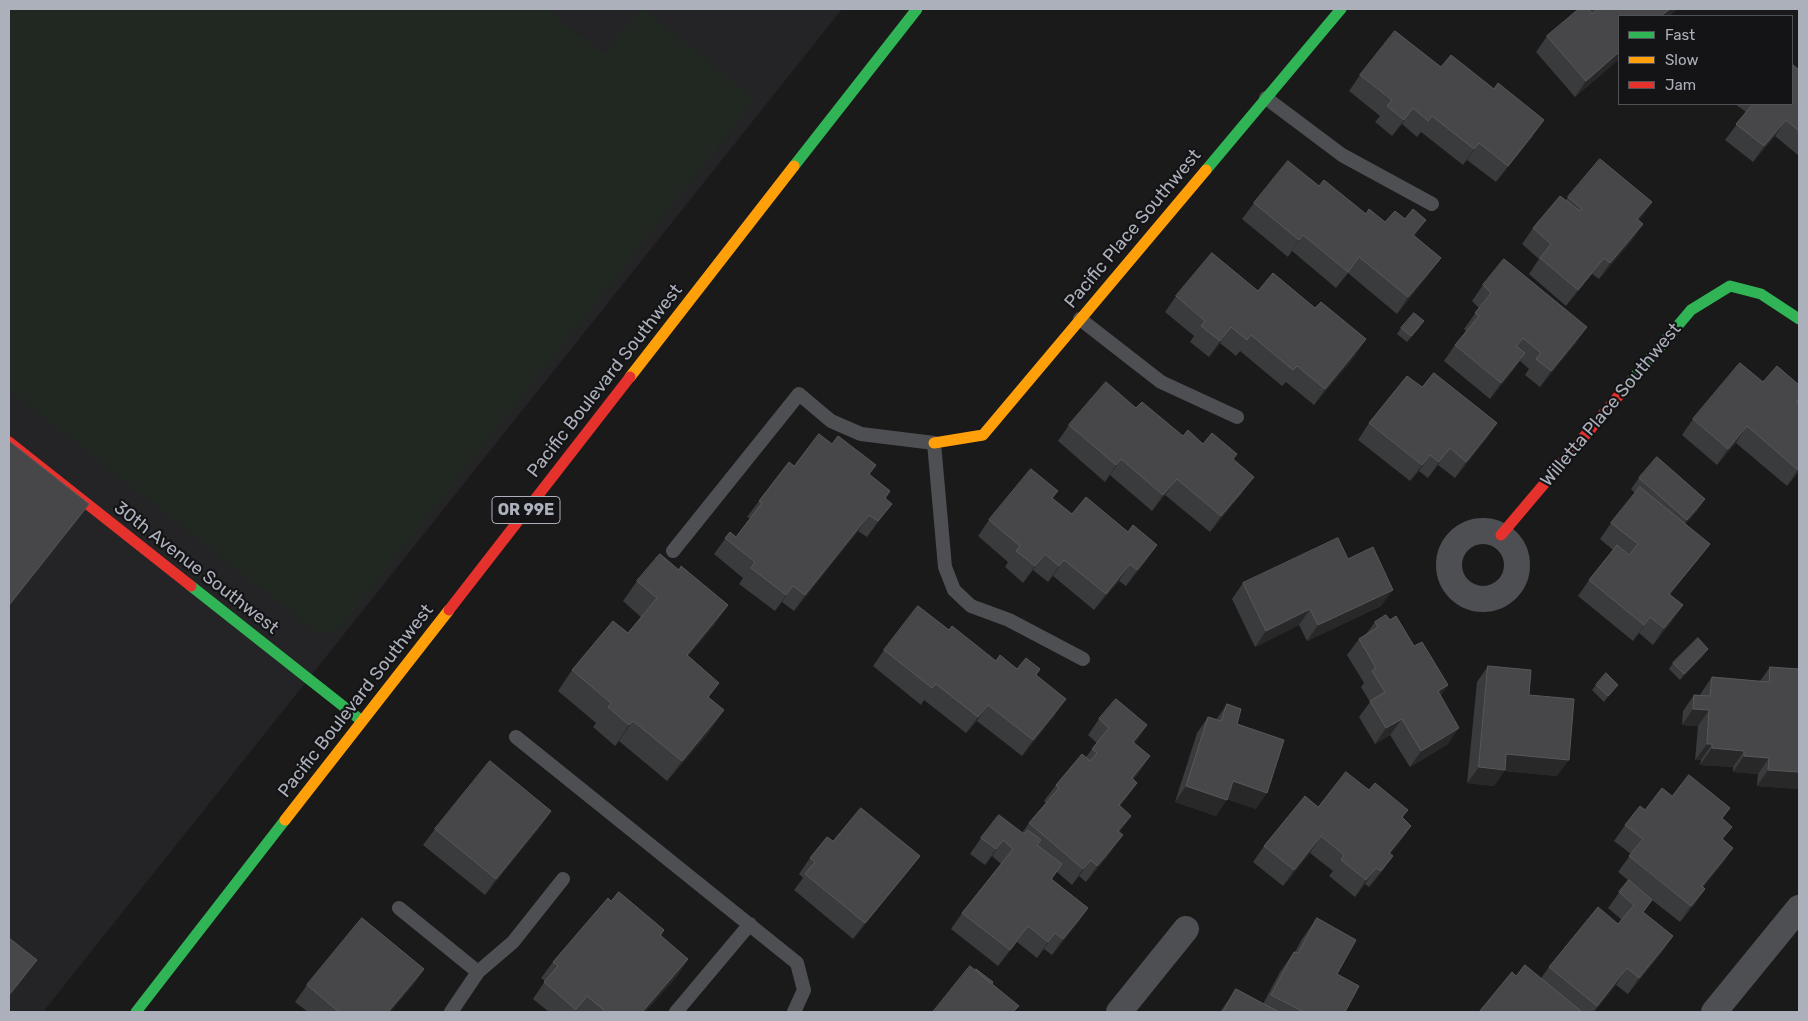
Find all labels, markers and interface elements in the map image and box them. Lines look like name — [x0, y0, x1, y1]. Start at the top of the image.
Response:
legend — [1618, 15, 1793, 105]
text: Fast — [1665, 26, 1695, 44]
text: Slow — [1665, 51, 1698, 69]
text: Jam — [1665, 76, 1696, 94]
street label: Pacific Place Southwest — [1060, 145, 1206, 313]
street label: Pacific Boulevard Southwest — [523, 280, 687, 482]
street label: Willetta Place Southwest — [1536, 319, 1686, 491]
road number: OR 99E — [492, 496, 560, 524]
street label: 30th Avenue Southwest — [109, 497, 283, 639]
street label: Pacific Boulevard Southwest — [274, 600, 438, 802]

